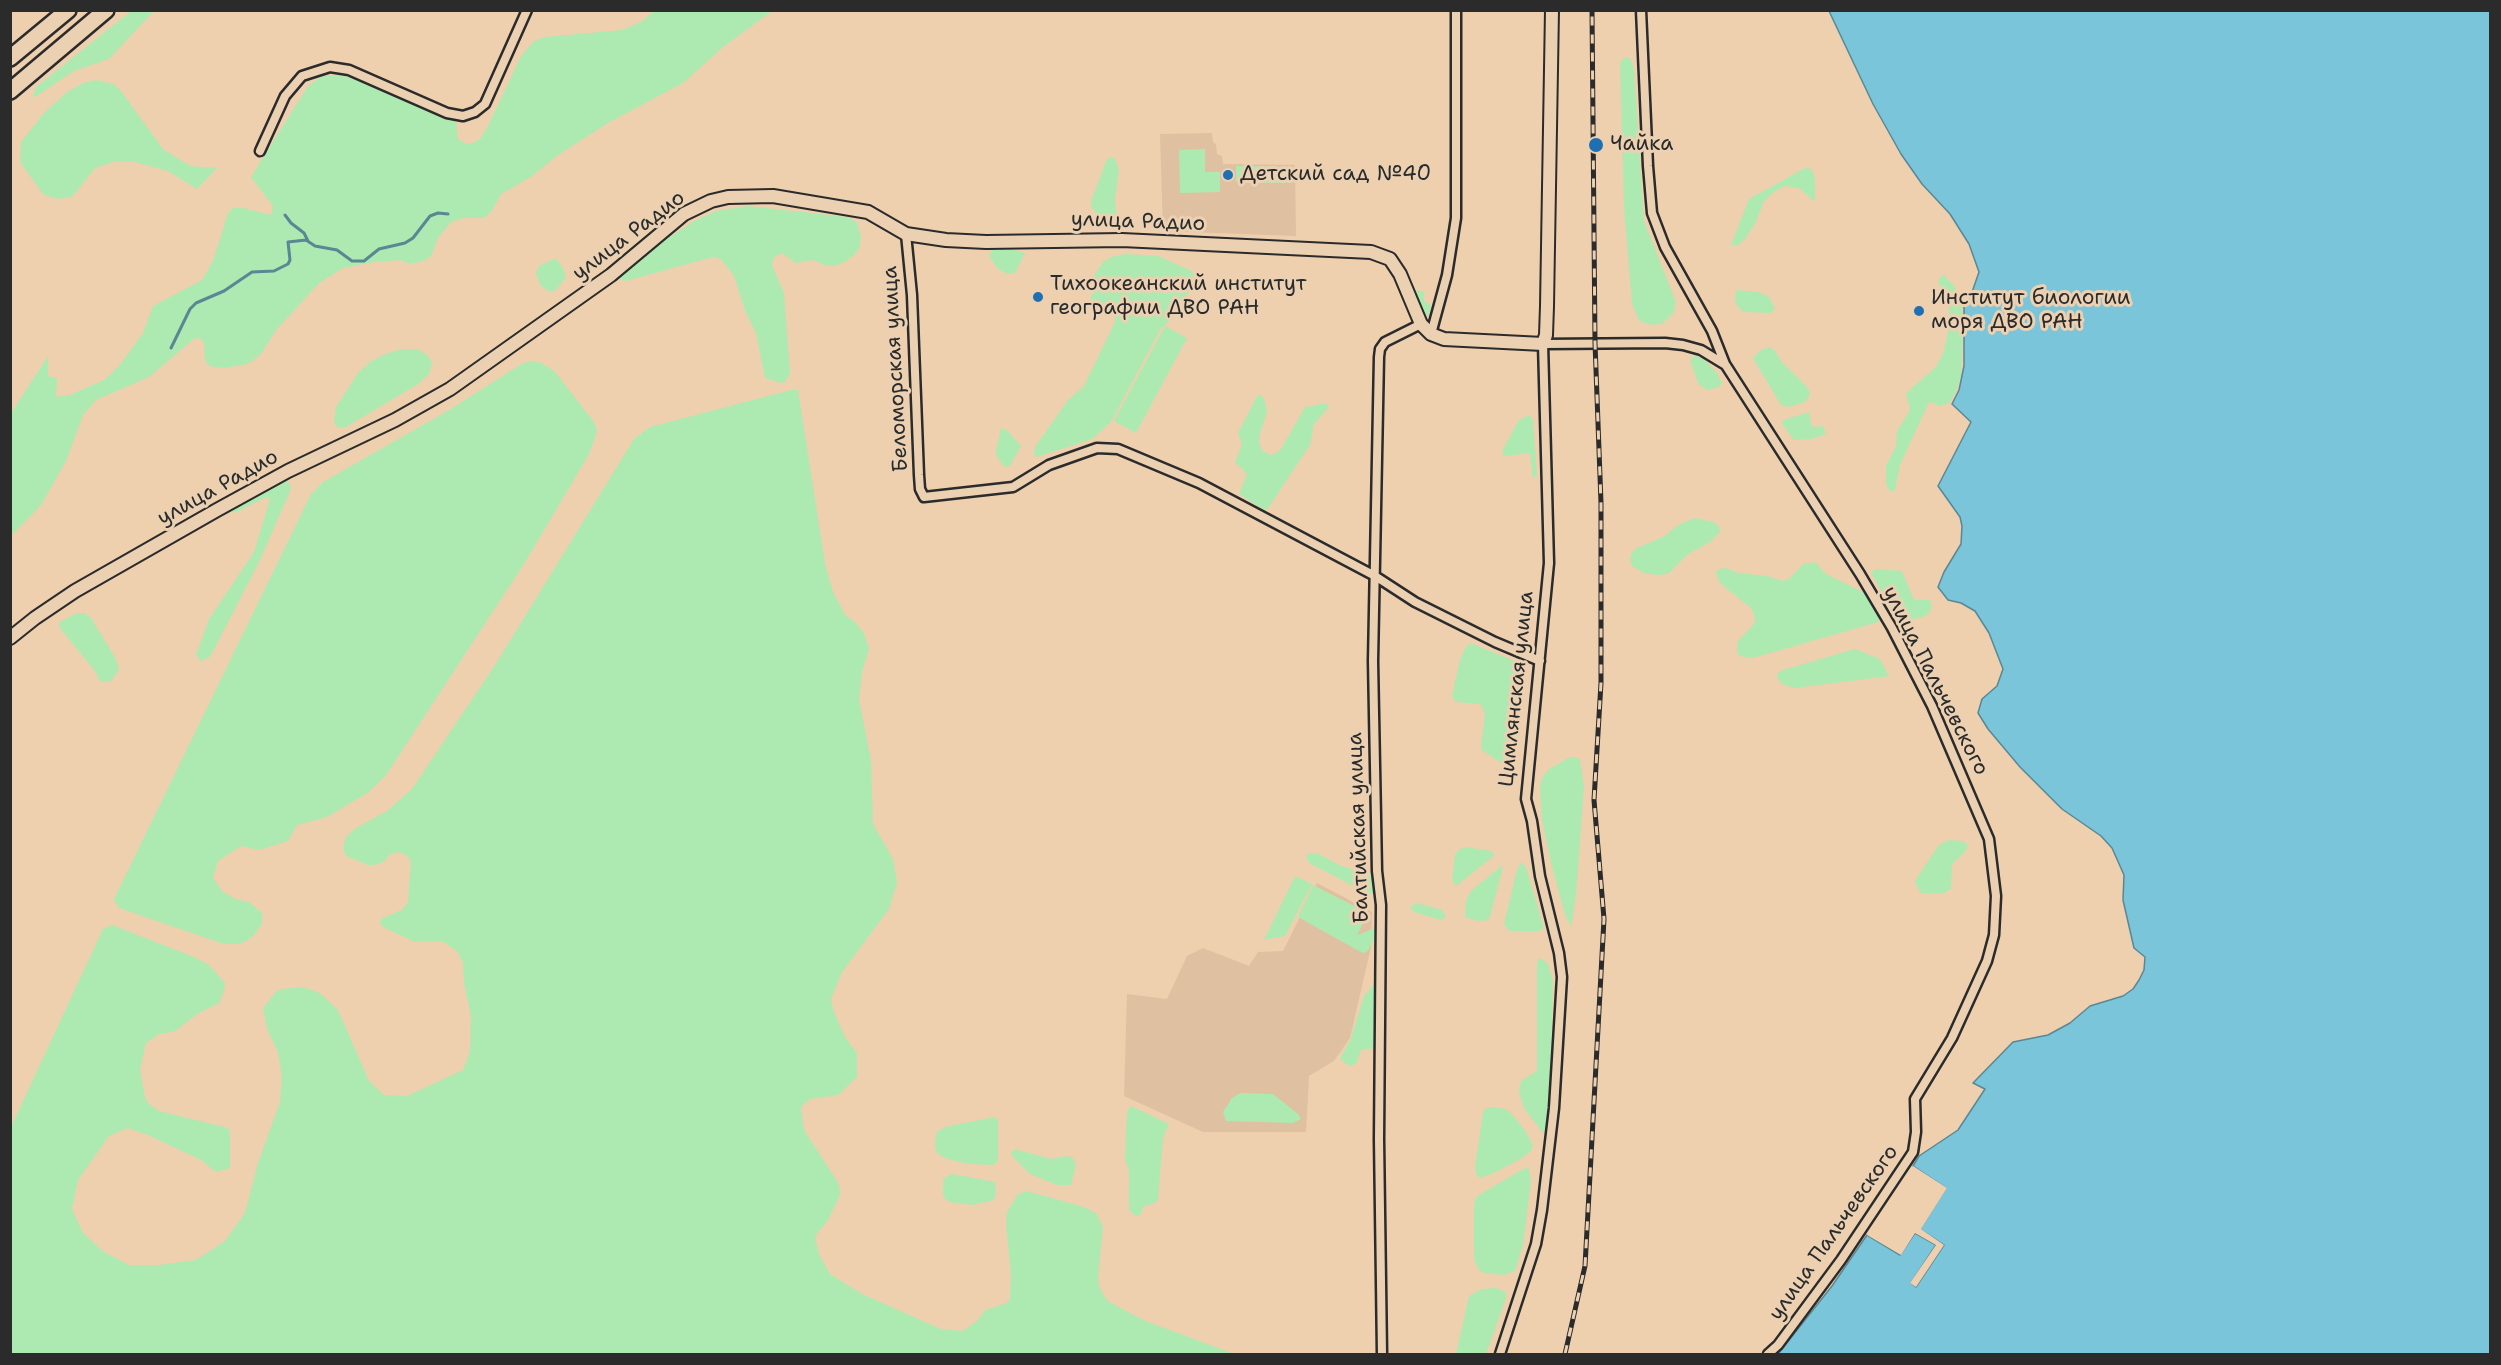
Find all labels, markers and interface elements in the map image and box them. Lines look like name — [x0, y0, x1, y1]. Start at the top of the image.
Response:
place label: Чайка — [1610, 132, 1673, 158]
marker: Чайка — [1587, 136, 1605, 154]
place label: Детский сад №40 — [1240, 162, 1431, 188]
marker: Детский сад №40 — [1221, 168, 1235, 182]
street label: улица Радио — [568, 186, 690, 286]
street label: улица Радио — [1070, 207, 1206, 237]
street label: Беломорская улица — [878, 265, 914, 473]
place label: Тихоокеанский институт географии ДВО РАН — [1050, 272, 1306, 322]
place label: Институт биологии моря ДВО РАН — [1931, 286, 2130, 336]
marker: Тихоокеанский институт географии ДВО РАН — [1031, 290, 1045, 304]
marker: Институт биологии моря ДВО РАН — [1912, 304, 1926, 318]
street label: улица Радио — [153, 444, 283, 532]
street label: улица Пальчевского — [1876, 582, 1994, 780]
street label: Цимлянская улица — [1494, 590, 1540, 788]
street label: Балтийская улица — [1343, 732, 1375, 924]
street label: улица Пальчевского — [1764, 1140, 1904, 1326]

